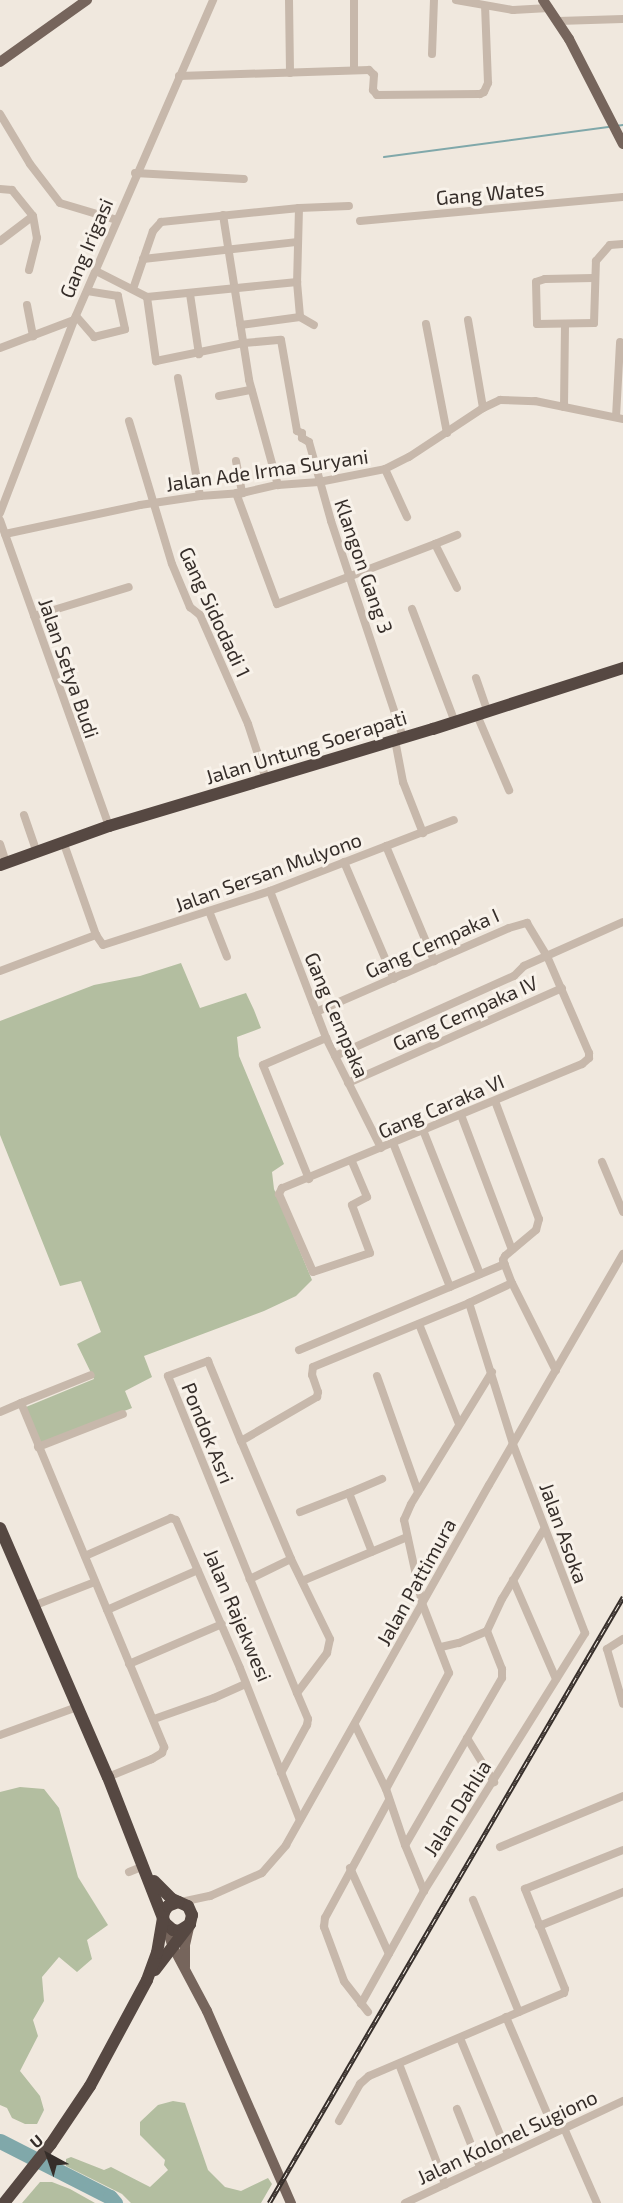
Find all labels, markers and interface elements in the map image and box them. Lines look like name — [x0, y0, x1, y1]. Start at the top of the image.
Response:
street label: Gang Wates — [435, 176, 545, 210]
street label: Gang Irigasi — [54, 194, 118, 302]
street label: Jalan Ade Irma Suryani — [164, 444, 370, 496]
street label: Klangon Gang 3 — [330, 496, 398, 636]
street label: Gang Sidodadi 1 — [174, 543, 256, 681]
street label: Jalan Setya Budi — [34, 595, 104, 741]
street label: Jalan Untung Soerapati — [202, 705, 410, 789]
street label: Jalan Sersan Mulyono — [171, 827, 365, 917]
street label: Gang Cempaka I — [361, 903, 503, 983]
street label: Gang Cempaka — [300, 949, 374, 1081]
street label: Gang Cempaka IV — [389, 970, 541, 1056]
street label: Gang Caraka VI — [374, 1069, 508, 1143]
street label: Pondok Asri — [177, 1379, 239, 1487]
street label: Jalan Asoka — [535, 1479, 593, 1587]
street label: Jalan Pattimura — [371, 1514, 461, 1650]
street label: Jalan Rajekwesi — [199, 1545, 277, 1685]
street label: Jalan Dahlia — [418, 1756, 496, 1860]
street label: Jalan Kolonel Sugiono — [413, 2085, 601, 2189]
north arrow — [18, 2125, 78, 2185]
text: U — [26, 2130, 46, 2152]

